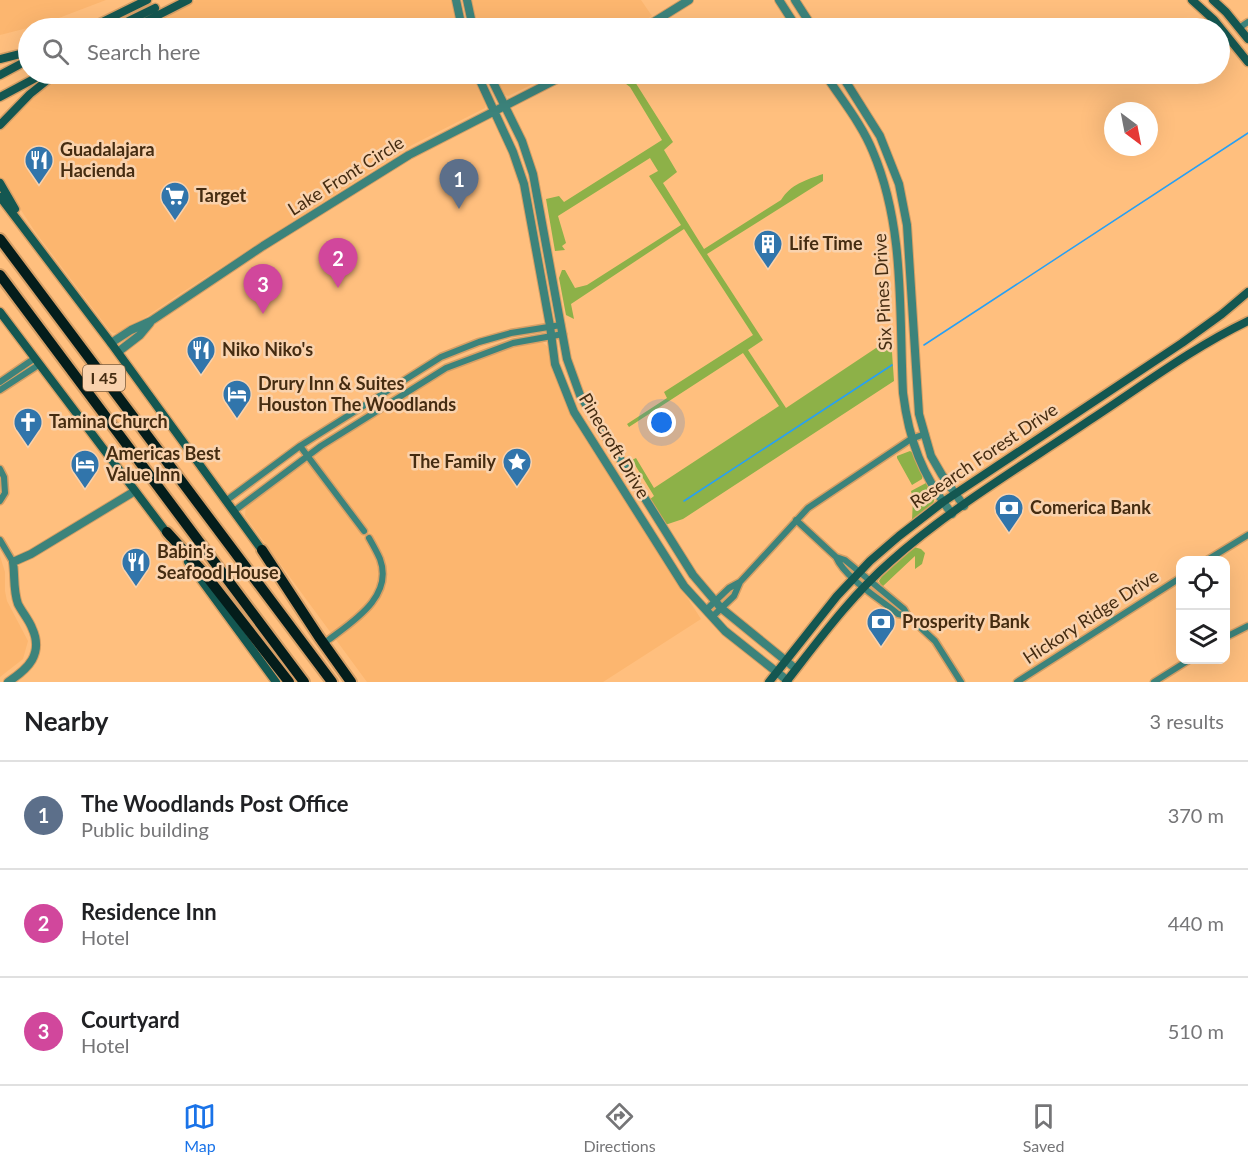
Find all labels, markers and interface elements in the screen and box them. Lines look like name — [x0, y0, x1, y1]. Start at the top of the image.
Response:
search box — [18, 18, 1230, 84]
icon: search — [39, 35, 72, 68]
text: Search here — [87, 38, 200, 65]
north arrow — [1104, 102, 1158, 156]
street label: Lake Front Circle — [283, 131, 408, 220]
place label: Guadalajara Hacienda — [60, 138, 155, 181]
restaurant icon: Guadalajara Hacienda — [23, 144, 55, 186]
pin: 1 — [440, 160, 478, 209]
supermarket icon: Target — [159, 180, 191, 222]
place label: Target — [196, 184, 246, 206]
building icon: Life Time — [752, 228, 784, 270]
place label: Life Time — [789, 232, 863, 254]
street label: Six Pines Drive — [868, 233, 896, 351]
pin: 2 — [318, 238, 358, 288]
pin: 3 — [244, 264, 282, 314]
restaurant icon: Niko Niko's — [185, 334, 217, 376]
place label: Niko Niko's — [222, 338, 313, 360]
road number: I 45 — [83, 365, 125, 391]
place label: Drury Inn & Suites Houston The Woodlands — [258, 372, 456, 415]
hotel icon: Drury Inn & Suites Houston The Woodlands — [221, 378, 253, 420]
street label: Pinecroft Drive — [575, 389, 655, 502]
street label: Research Forest Drive — [906, 398, 1061, 513]
church icon: Tamina Church — [12, 406, 44, 448]
your location — [647, 408, 676, 437]
place label: Tamina Church — [49, 410, 168, 432]
place label: Americas Best Value Inn — [105, 442, 221, 485]
place icon: The Family — [501, 446, 533, 488]
hotel icon: Americas Best Value Inn — [69, 448, 101, 490]
place label: The Family — [410, 450, 497, 472]
bank icon: Comerica Bank — [993, 492, 1025, 534]
place label: Comerica Bank — [1030, 496, 1151, 518]
place label: Babin's Seafood House — [157, 540, 279, 583]
restaurant icon: Babin's Seafood House — [120, 546, 152, 588]
map controls — [1176, 556, 1230, 664]
button: locate — [1176, 556, 1230, 610]
street label: Hickory Ridge Drive — [1019, 564, 1162, 668]
bank icon: Prosperity Bank — [865, 606, 897, 648]
place label: Prosperity Bank — [902, 610, 1030, 632]
button: layers — [1176, 610, 1230, 664]
text: Nearby — [24, 705, 109, 737]
text: 3 results — [1149, 709, 1224, 733]
text: The Woodlands Post Office — [81, 790, 349, 817]
text: 1 — [38, 803, 49, 827]
text: 370 m — [1168, 803, 1224, 827]
text: Public building — [81, 817, 209, 841]
text: Residence Inn — [81, 898, 217, 925]
text: 2 — [38, 911, 49, 935]
text: 440 m — [1168, 911, 1224, 935]
text: Hotel — [81, 925, 130, 949]
text: Courtyard — [81, 1006, 180, 1033]
text: 3 — [38, 1019, 49, 1043]
text: 510 m — [1168, 1019, 1224, 1043]
text: Hotel — [81, 1033, 130, 1057]
tab: Map — [183, 1100, 216, 1155]
tab: Directions — [583, 1100, 656, 1155]
tab: Saved — [1023, 1100, 1064, 1155]

